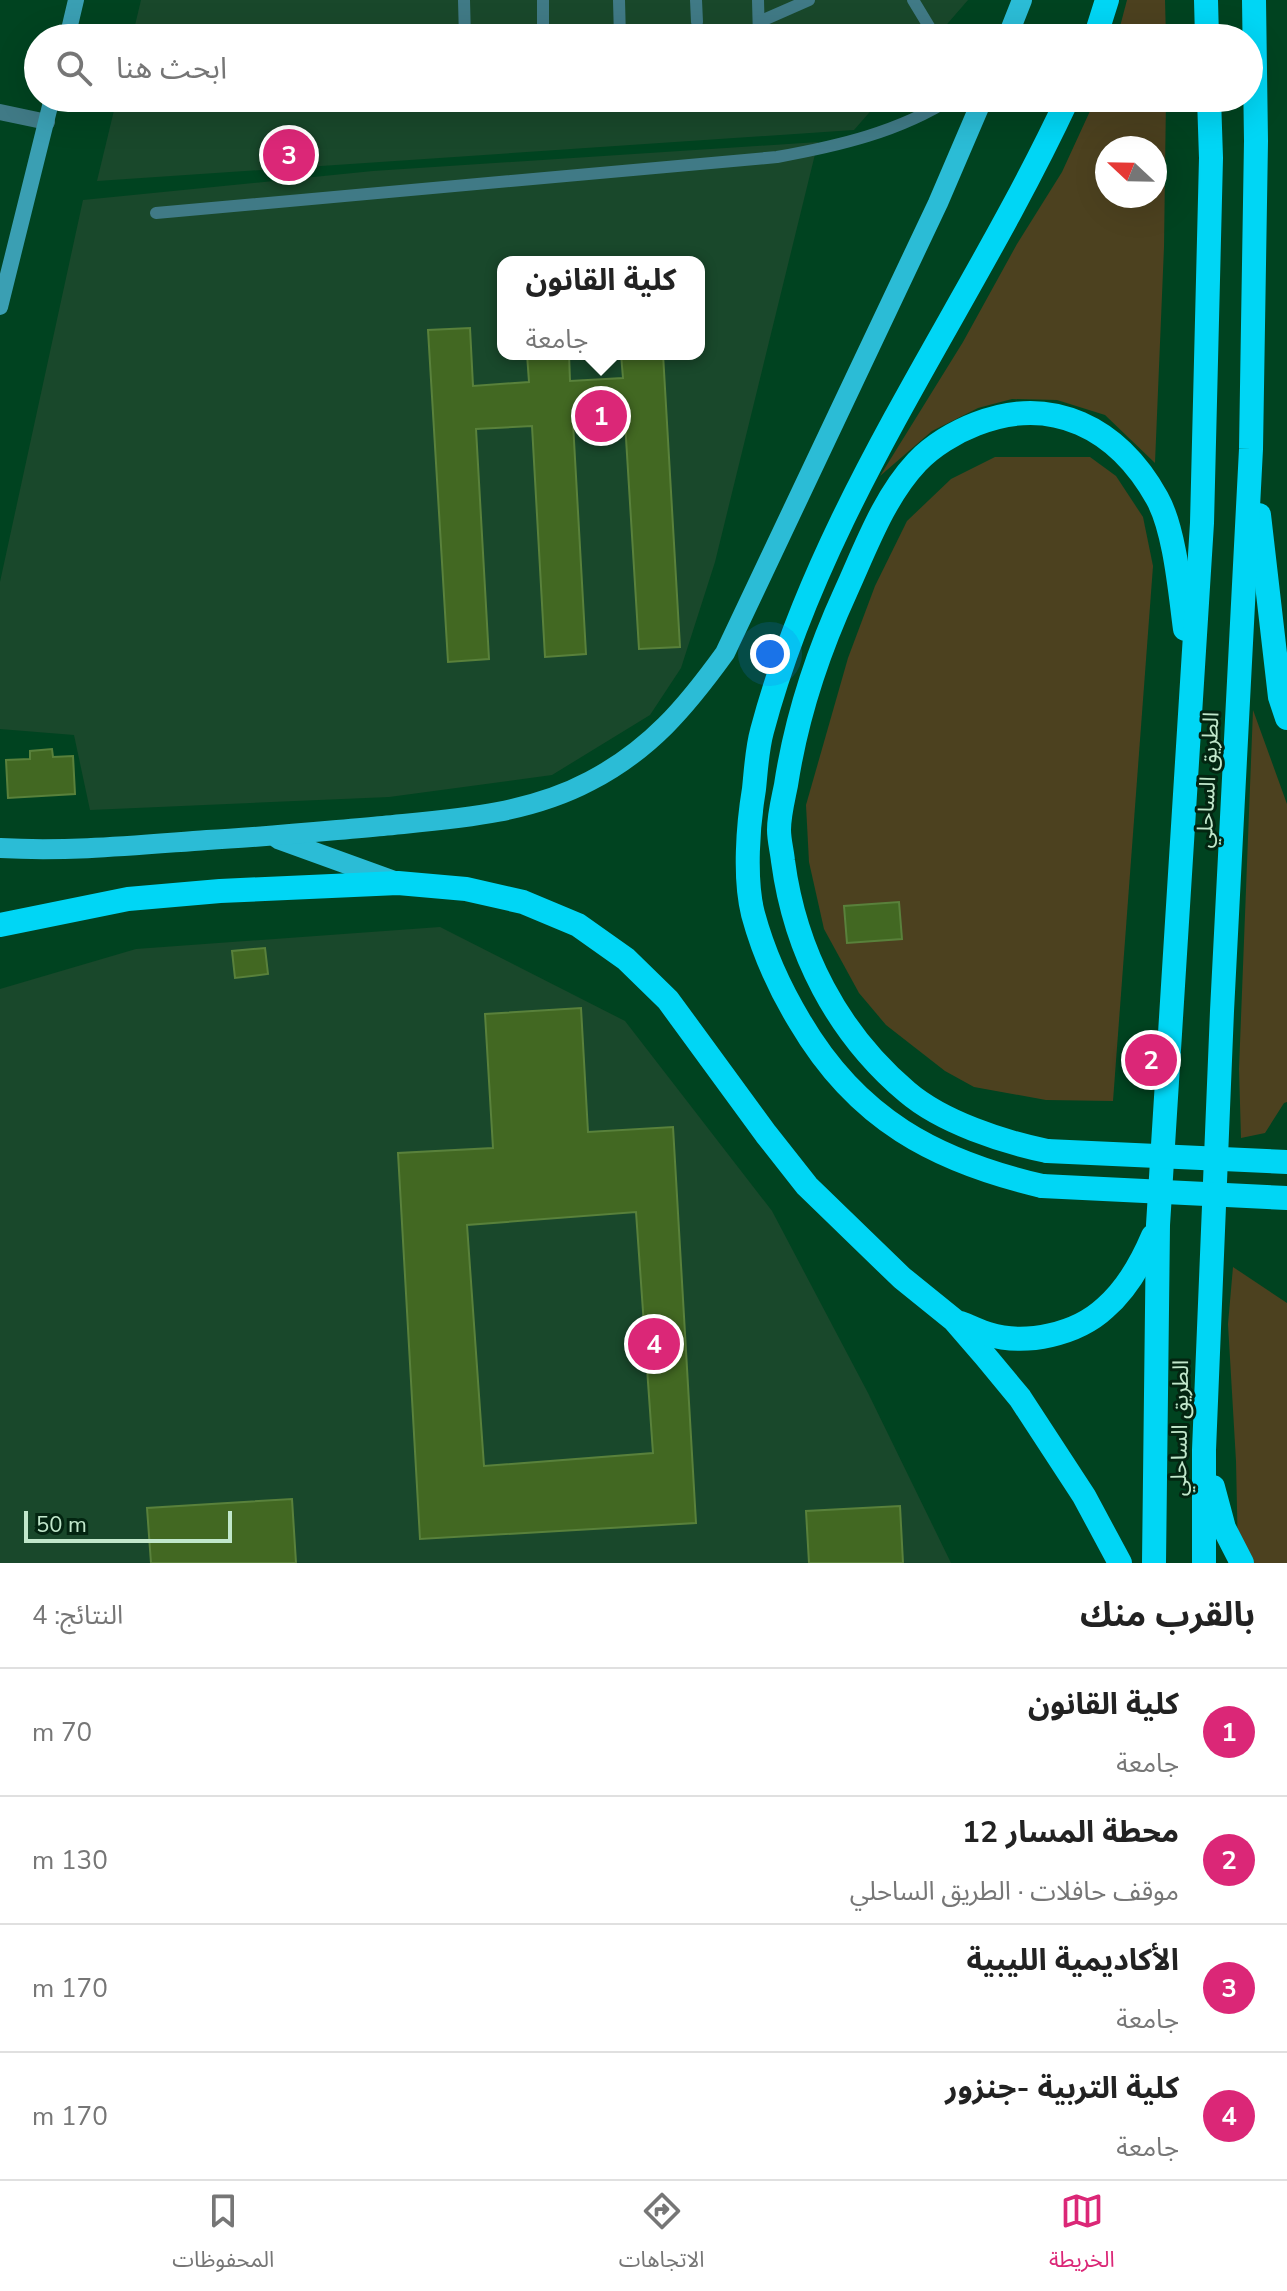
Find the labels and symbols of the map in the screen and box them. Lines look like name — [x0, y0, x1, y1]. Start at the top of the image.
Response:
pin: 3 — [263, 125, 315, 185]
north arrow — [1095, 136, 1167, 208]
pin: 1 — [575, 386, 627, 446]
your location — [750, 634, 790, 674]
street label: الطريق الساحلي — [1189, 711, 1228, 849]
pin: 2 — [1125, 1030, 1177, 1090]
pin: 4 — [628, 1314, 680, 1374]
street label: الطريق الساحلي — [1164, 1360, 1197, 1496]
scale bar — [24, 1507, 232, 1543]

